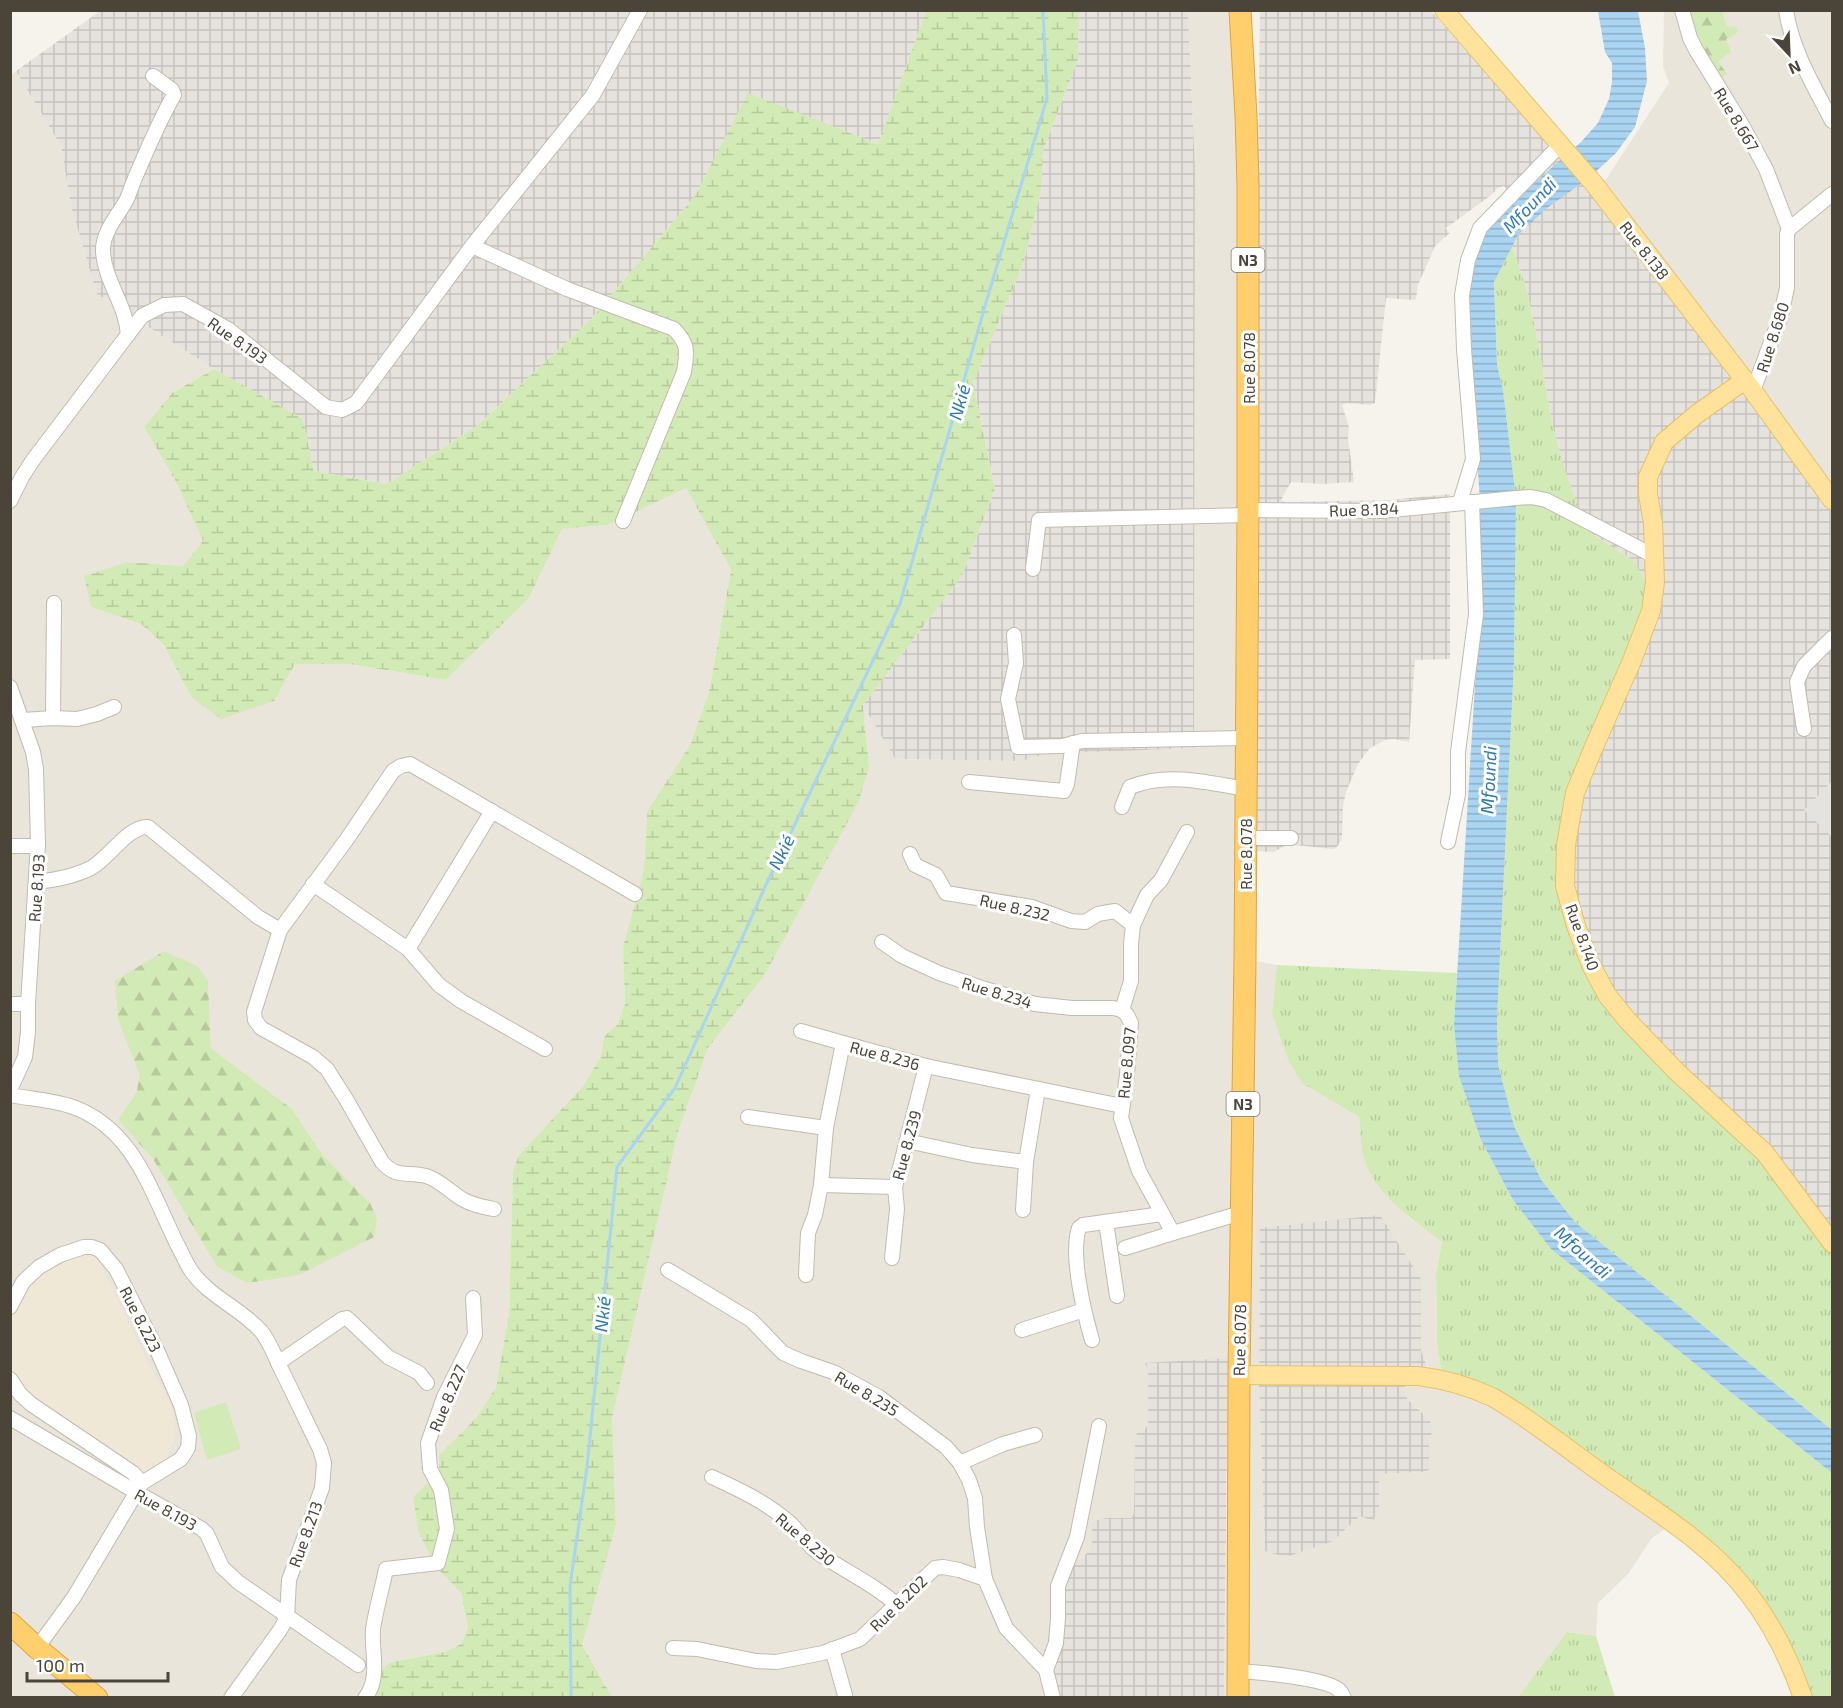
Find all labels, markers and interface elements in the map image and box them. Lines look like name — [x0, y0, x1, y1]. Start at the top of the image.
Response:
north arrow — [1759, 24, 1819, 84]
text: N — [1786, 57, 1804, 79]
street label: Rue 8.667 — [1711, 84, 1763, 154]
water label: Mfoundi — [1497, 173, 1561, 237]
street label: Rue 8.138 — [1616, 217, 1674, 283]
road number: N3 — [1232, 248, 1264, 272]
street label: Rue 8.680 — [1752, 299, 1792, 375]
street label: Rue 8.193 — [205, 313, 271, 367]
street label: Rue 8.078 — [1239, 332, 1258, 404]
water label: Nkié — [943, 381, 975, 422]
street label: Rue 8.184 — [1329, 498, 1399, 520]
water label: Mfoundi — [1475, 745, 1501, 815]
street label: Rue 8.078 — [1236, 818, 1255, 890]
water label: Nkié — [763, 831, 799, 873]
street label: Rue 8.193 — [24, 853, 48, 923]
street label: Rue 8.232 — [978, 890, 1052, 924]
street label: Rue 8.140 — [1562, 901, 1604, 973]
street label: Rue 8.234 — [960, 972, 1034, 1012]
street label: Rue 8.097 — [1113, 1027, 1139, 1099]
street label: Rue 8.236 — [848, 1037, 922, 1073]
road number: N3 — [1226, 1092, 1260, 1116]
street label: Rue 8.239 — [888, 1108, 924, 1182]
water label: Mfoundi — [1550, 1221, 1616, 1283]
street label: Rue 8.223 — [116, 1283, 166, 1355]
water label: Nkié — [589, 1295, 615, 1333]
street label: Rue 8.078 — [1229, 1304, 1249, 1376]
street label: Rue 8.227 — [424, 1362, 470, 1434]
street label: Rue 8.235 — [832, 1367, 902, 1419]
street label: Rue 8.193 — [132, 1484, 200, 1534]
street label: Rue 8.213 — [284, 1498, 326, 1570]
street label: Rue 8.230 — [772, 1509, 840, 1569]
street label: Rue 8.202 — [865, 1571, 931, 1635]
scale bar — [27, 1645, 168, 1683]
text: 100 m — [36, 1654, 85, 1676]

